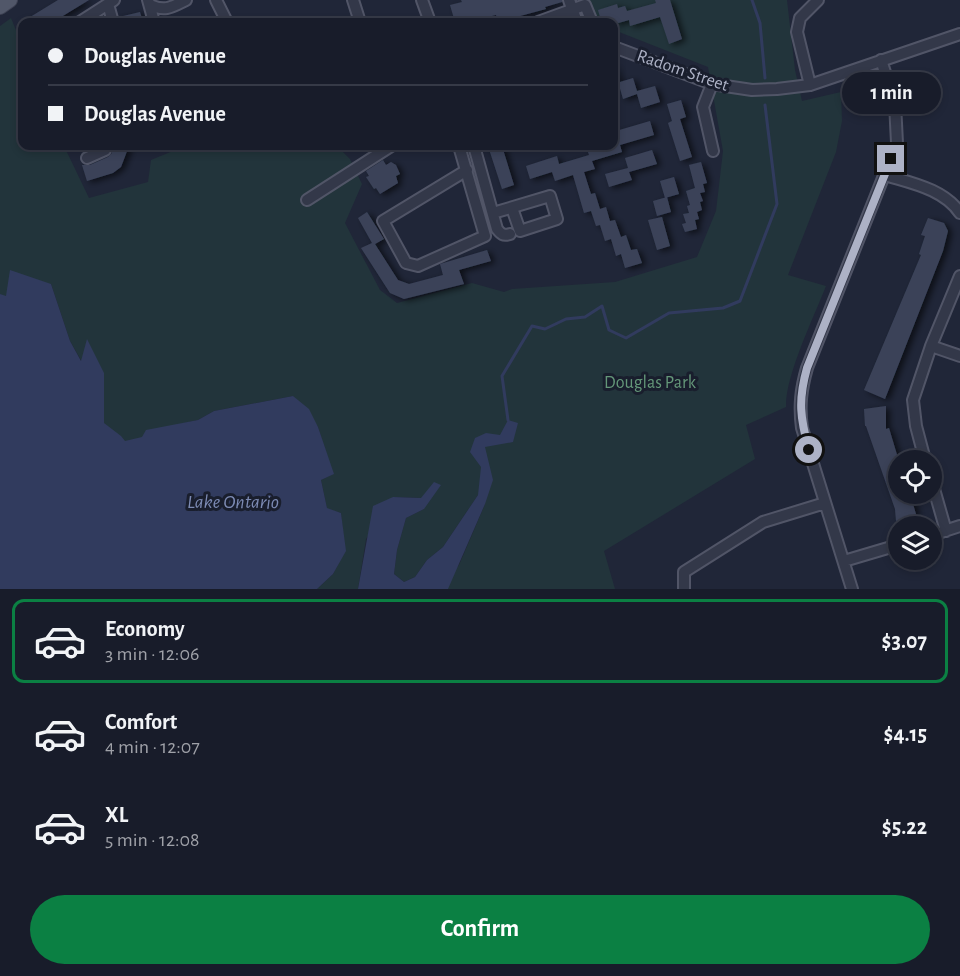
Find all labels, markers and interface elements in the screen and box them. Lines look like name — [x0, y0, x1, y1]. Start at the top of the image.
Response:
text: Douglas Avenue — [84, 45, 226, 67]
street label: Radom Street — [635, 47, 731, 95]
callout: 1 min — [842, 72, 940, 114]
text: 1 min — [870, 83, 913, 103]
text: Douglas Avenue — [84, 103, 226, 125]
route end — [877, 145, 904, 172]
park label: Douglas Park — [604, 374, 697, 392]
route start — [795, 436, 822, 463]
map controls — [888, 450, 942, 570]
button: locate — [888, 450, 942, 504]
water label: Lake Ontario — [187, 492, 279, 512]
button: layers — [888, 516, 942, 570]
icon: car — [33, 614, 87, 668]
text: Economy — [105, 618, 185, 640]
text: $3.07 — [882, 630, 927, 652]
text: 3 min · 12:06 — [105, 644, 199, 664]
icon: car — [33, 707, 87, 761]
text: Comfort — [105, 711, 177, 733]
text: $4.15 — [884, 723, 927, 745]
text: 4 min · 12:07 — [105, 737, 200, 757]
icon: car — [33, 800, 87, 854]
text: XL — [105, 804, 128, 826]
text: $5.22 — [882, 816, 927, 838]
text: 5 min · 12:08 — [105, 830, 200, 850]
button: Confirm — [30, 895, 930, 964]

